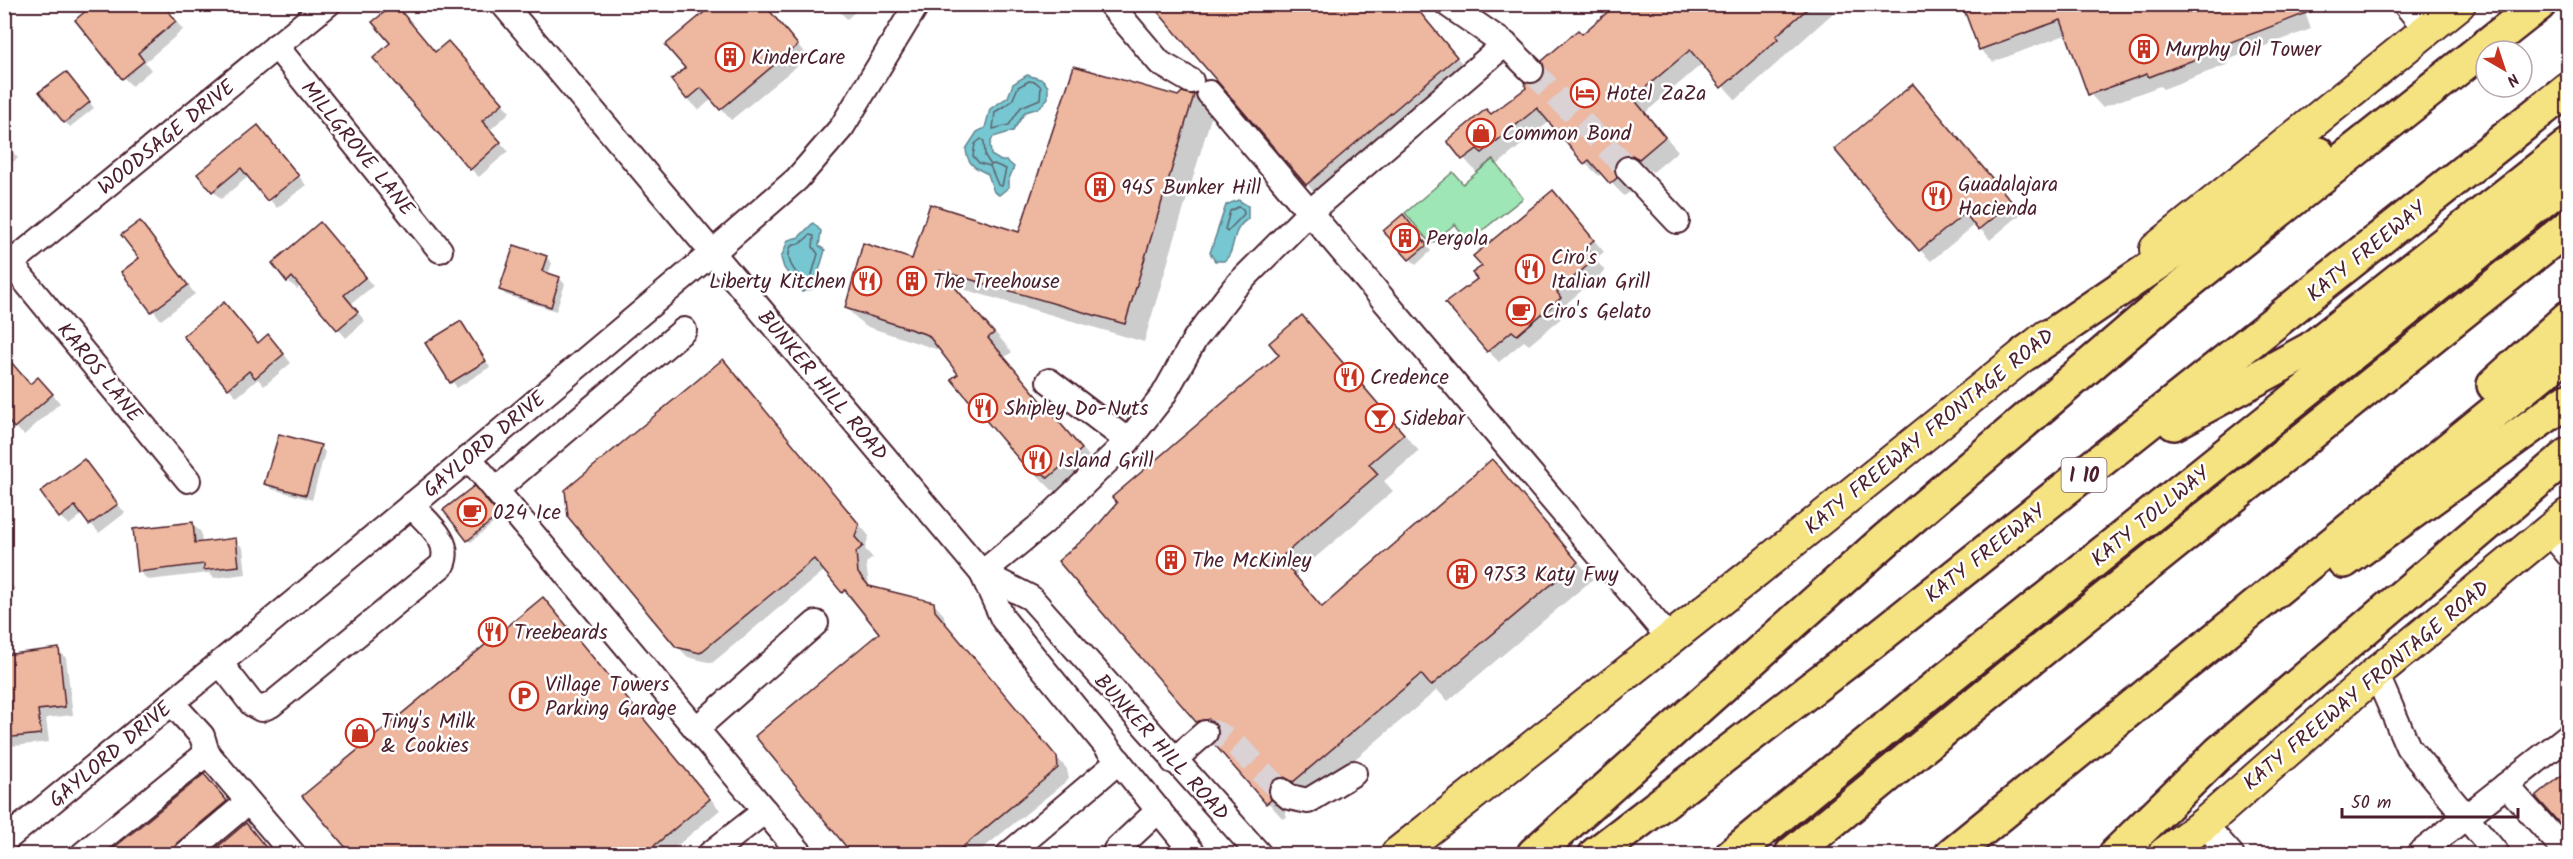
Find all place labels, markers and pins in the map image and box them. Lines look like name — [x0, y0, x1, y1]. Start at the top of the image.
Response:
building icon: Murphy Oil Tower — [2128, 33, 2160, 65]
place label: Murphy Oil Tower — [2165, 34, 2322, 67]
building icon: KinderCare — [714, 41, 746, 73]
place label: KinderCare — [751, 42, 846, 75]
hotel icon: Hotel ZaZa — [1569, 77, 1601, 109]
place label: Hotel ZaZa — [1606, 78, 1706, 111]
shop icon: Common Bond — [1465, 117, 1497, 149]
place label: Common Bond — [1502, 118, 1632, 151]
place label: Guadalajara Hacienda — [1958, 169, 2058, 226]
building icon: 945 Bunker Hill — [1084, 171, 1116, 203]
place label: 945 Bunker Hill — [1121, 172, 1261, 205]
restaurant icon: Guadalajara Hacienda — [1921, 180, 1953, 212]
building icon: Pergola — [1389, 222, 1421, 254]
place label: Pergola — [1426, 223, 1488, 256]
place label: Ciro's Italian Grill — [1551, 242, 1650, 299]
restaurant icon: Ciro's Italian Grill — [1514, 253, 1546, 285]
restaurant icon: Liberty Kitchen — [851, 265, 883, 297]
building icon: The Treehouse — [896, 265, 928, 297]
place label: Liberty Kitchen — [709, 266, 846, 299]
place label: The Treehouse — [933, 266, 1060, 299]
cafe icon: Ciro's Gelato — [1505, 295, 1537, 327]
place label: Ciro's Gelato — [1542, 296, 1651, 329]
restaurant icon: Credence — [1333, 361, 1365, 393]
place label: Credence — [1370, 362, 1449, 395]
restaurant icon: Shipley Do-Nuts — [967, 392, 999, 424]
place label: Shipley Do-Nuts — [1004, 393, 1148, 426]
bar icon: Sidebar — [1364, 402, 1396, 434]
place label: Sidebar — [1401, 403, 1466, 436]
restaurant icon: Island Grill — [1021, 444, 1053, 476]
place label: Island Grill — [1058, 445, 1154, 478]
cafe icon: 024 Ice — [456, 496, 488, 528]
place label: 024 Ice — [493, 497, 562, 530]
building icon: The McKinley — [1155, 544, 1187, 576]
place label: The McKinley — [1192, 545, 1311, 578]
building icon: 9753 Katy Fwy — [1446, 558, 1478, 590]
place label: 9753 Katy Fwy — [1483, 559, 1618, 592]
restaurant icon: Treebeards — [477, 616, 509, 648]
place label: Treebeards — [514, 617, 608, 650]
place label: Village Towers Parking Garage — [545, 669, 677, 726]
parking icon: Village Towers Parking Garage — [508, 680, 540, 712]
place label: Tiny's Milk & Cookies — [381, 706, 475, 763]
shop icon: Tiny's Milk & Cookies — [344, 717, 376, 749]

